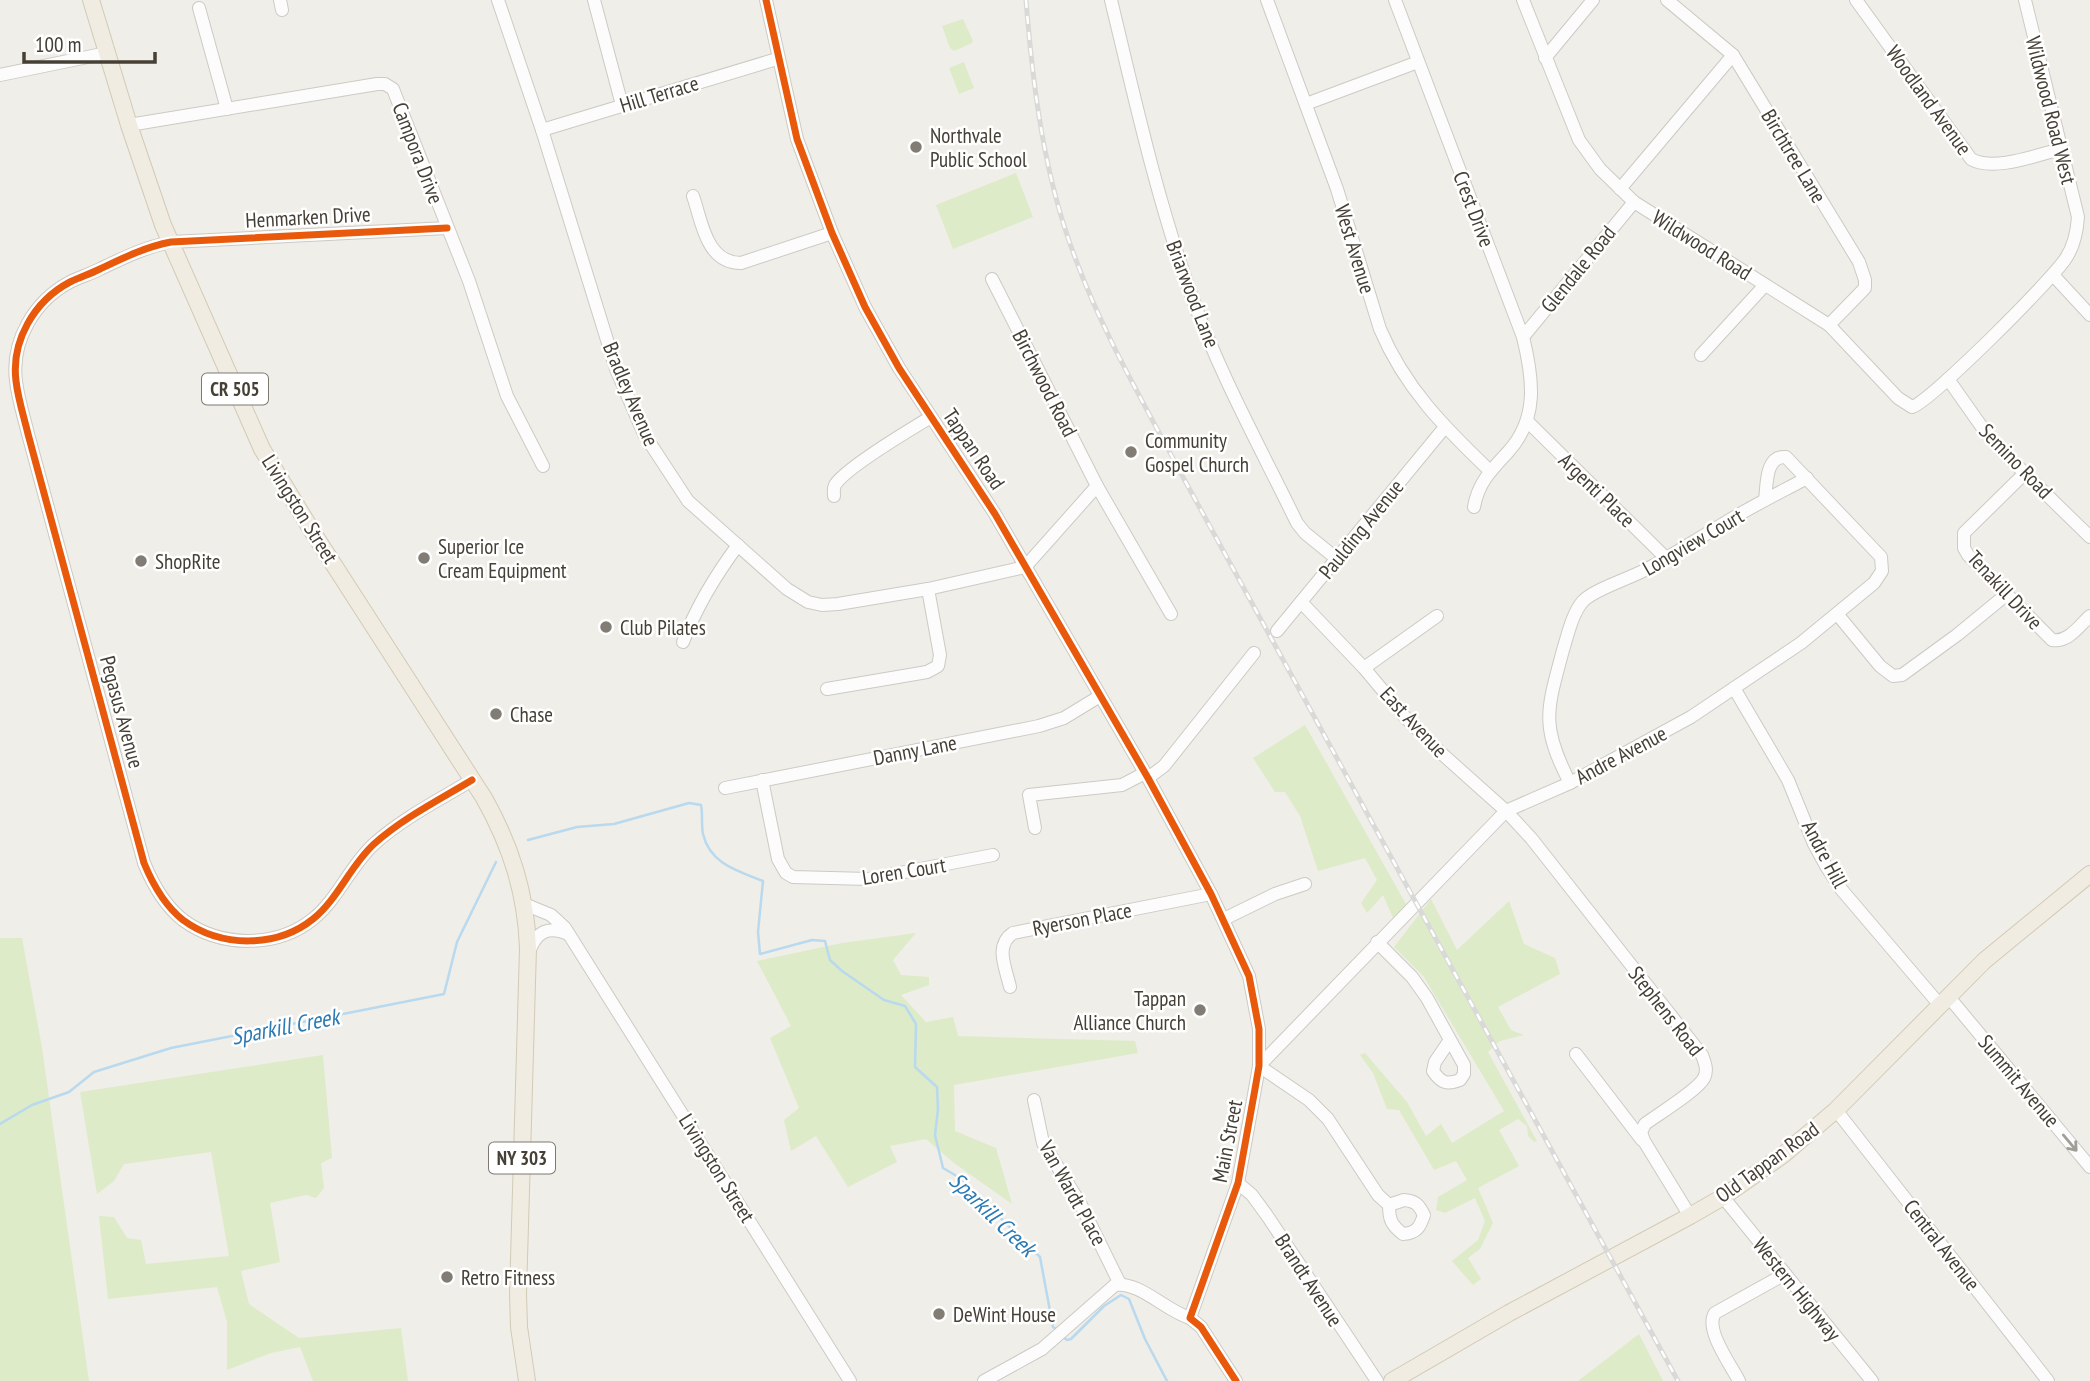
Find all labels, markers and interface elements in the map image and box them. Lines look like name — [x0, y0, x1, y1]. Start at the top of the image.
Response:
scale bar — [24, 21, 156, 65]
text: 100 m — [35, 31, 81, 58]
street label: Wildwood Road West — [2020, 33, 2082, 187]
street label: Woodland Avenue — [1880, 40, 1978, 160]
street label: Hill Terrace — [616, 69, 702, 119]
street label: Campora Drive — [386, 98, 450, 208]
street label: Birchtree Lane — [1755, 104, 1833, 208]
place label: Northvale Public School — [930, 122, 1027, 173]
marker: Northvale Public School — [908, 139, 924, 155]
street label: Crest Drive — [1447, 167, 1501, 251]
street label: Henmarken Drive — [245, 200, 371, 234]
street label: West Avenue — [1329, 201, 1381, 297]
street label: Wildwood Road — [1647, 204, 1757, 286]
street label: Glendale Road — [1535, 220, 1621, 318]
street label: Briarwood Lane — [1160, 236, 1226, 352]
street label: Birchwood Road — [1006, 325, 1084, 441]
street label: Bradley Avenue — [597, 338, 665, 450]
road number: CR 505 — [202, 374, 268, 404]
street label: Tappan Road — [937, 403, 1011, 495]
street label: Semino Road — [1973, 418, 2059, 504]
place label: Community Gospel Church — [1145, 427, 1249, 478]
marker: Community Gospel Church — [1123, 444, 1139, 460]
street label: Argenti Place — [1553, 447, 1641, 533]
street label: Livingston Street — [256, 450, 344, 569]
street label: Paulding Avenue — [1313, 474, 1409, 584]
street label: Longview Court — [1638, 502, 1748, 582]
place label: Superior Ice Cream Equipment — [438, 533, 567, 584]
street label: Tenakill Drive — [1961, 545, 2049, 635]
place label: ShopRite — [155, 548, 220, 575]
marker: Superior Ice Cream Equipment — [416, 550, 432, 566]
marker: ShopRite — [133, 553, 149, 569]
place label: Club Pilates — [620, 614, 706, 641]
marker: Club Pilates — [598, 619, 614, 635]
street label: Pegasus Avenue — [94, 653, 150, 771]
street label: East Avenue — [1374, 681, 1454, 763]
place label: Chase — [510, 701, 553, 728]
marker: Chase — [488, 706, 504, 722]
street label: Andre Avenue — [1571, 720, 1671, 790]
street label: Danny Lane — [871, 729, 959, 771]
street label: Andre Hill — [1796, 816, 1854, 893]
street label: Loren Court — [860, 851, 948, 891]
street label: Ryerson Place — [1030, 896, 1134, 942]
street label: Stephens Road — [1622, 961, 1710, 1061]
place label: Tappan Alliance Church — [1073, 985, 1186, 1036]
water label: Sparkill Creek — [229, 1001, 344, 1051]
marker: Tappan Alliance Church — [1192, 1002, 1208, 1018]
street label: Summit Avenue — [1972, 1029, 2066, 1133]
street label: Main Street — [1206, 1097, 1248, 1185]
street label: Livingston Street — [673, 1109, 761, 1228]
street label: Old Tappan Road — [1710, 1115, 1824, 1209]
one-way arrow — [2062, 1133, 2078, 1151]
street label: Van Wardt Place — [1033, 1135, 1113, 1250]
road number: NY 303 — [489, 1142, 555, 1174]
water label: Sparkill Creek — [944, 1166, 1045, 1264]
street label: Central Avenue — [1898, 1194, 1986, 1296]
street label: Brandt Avenue — [1269, 1229, 1349, 1331]
street label: Western Highway — [1747, 1232, 1847, 1346]
place label: Retro Fitness — [461, 1264, 555, 1291]
marker: Retro Fitness — [439, 1269, 455, 1285]
place label: DeWint House — [953, 1301, 1056, 1328]
marker: DeWint House — [931, 1306, 947, 1322]

